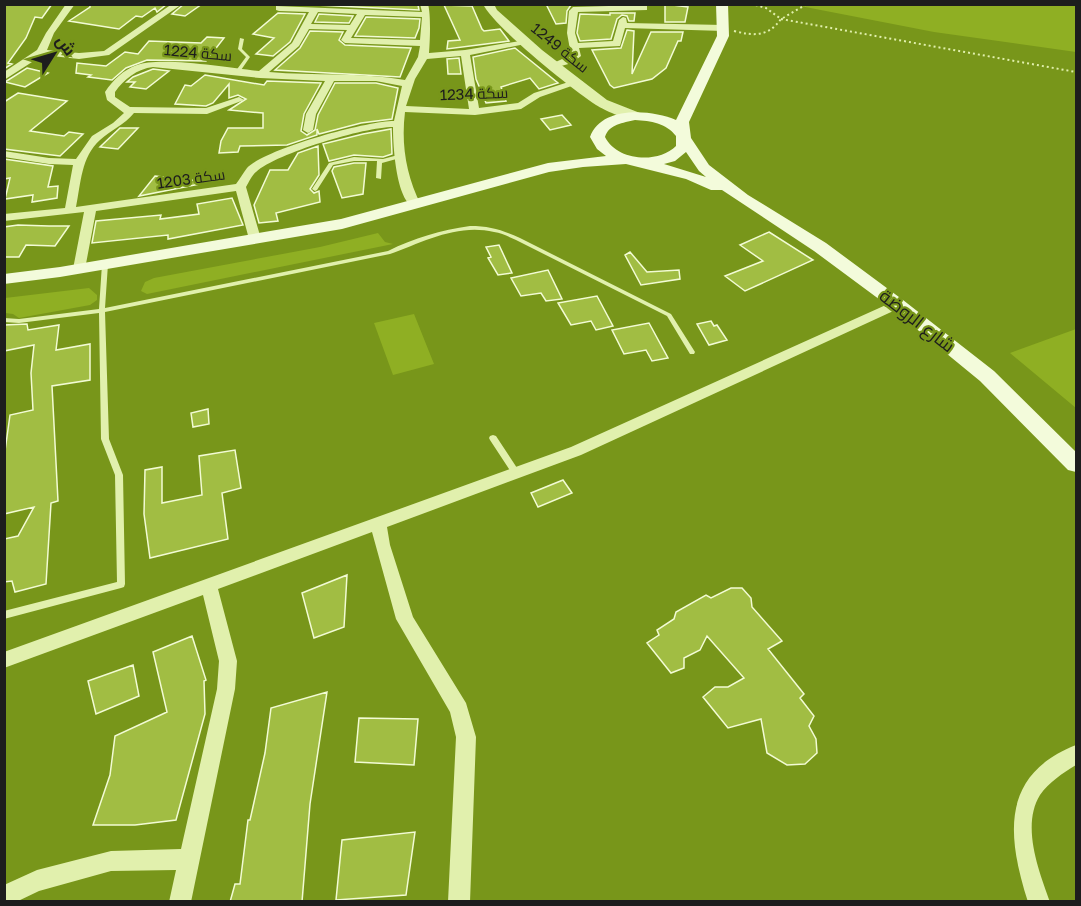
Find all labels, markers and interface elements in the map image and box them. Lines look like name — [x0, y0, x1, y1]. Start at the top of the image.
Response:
street label: سكة 1249 — [528, 19, 593, 76]
north arrow — [24, 24, 84, 84]
text: ش — [52, 31, 80, 59]
street label: سكة 1224 — [163, 40, 233, 64]
street label: سكة 1234 — [439, 83, 509, 103]
street label: سكة 1203 — [156, 164, 226, 192]
street label: شارع الروضة — [874, 284, 960, 358]

